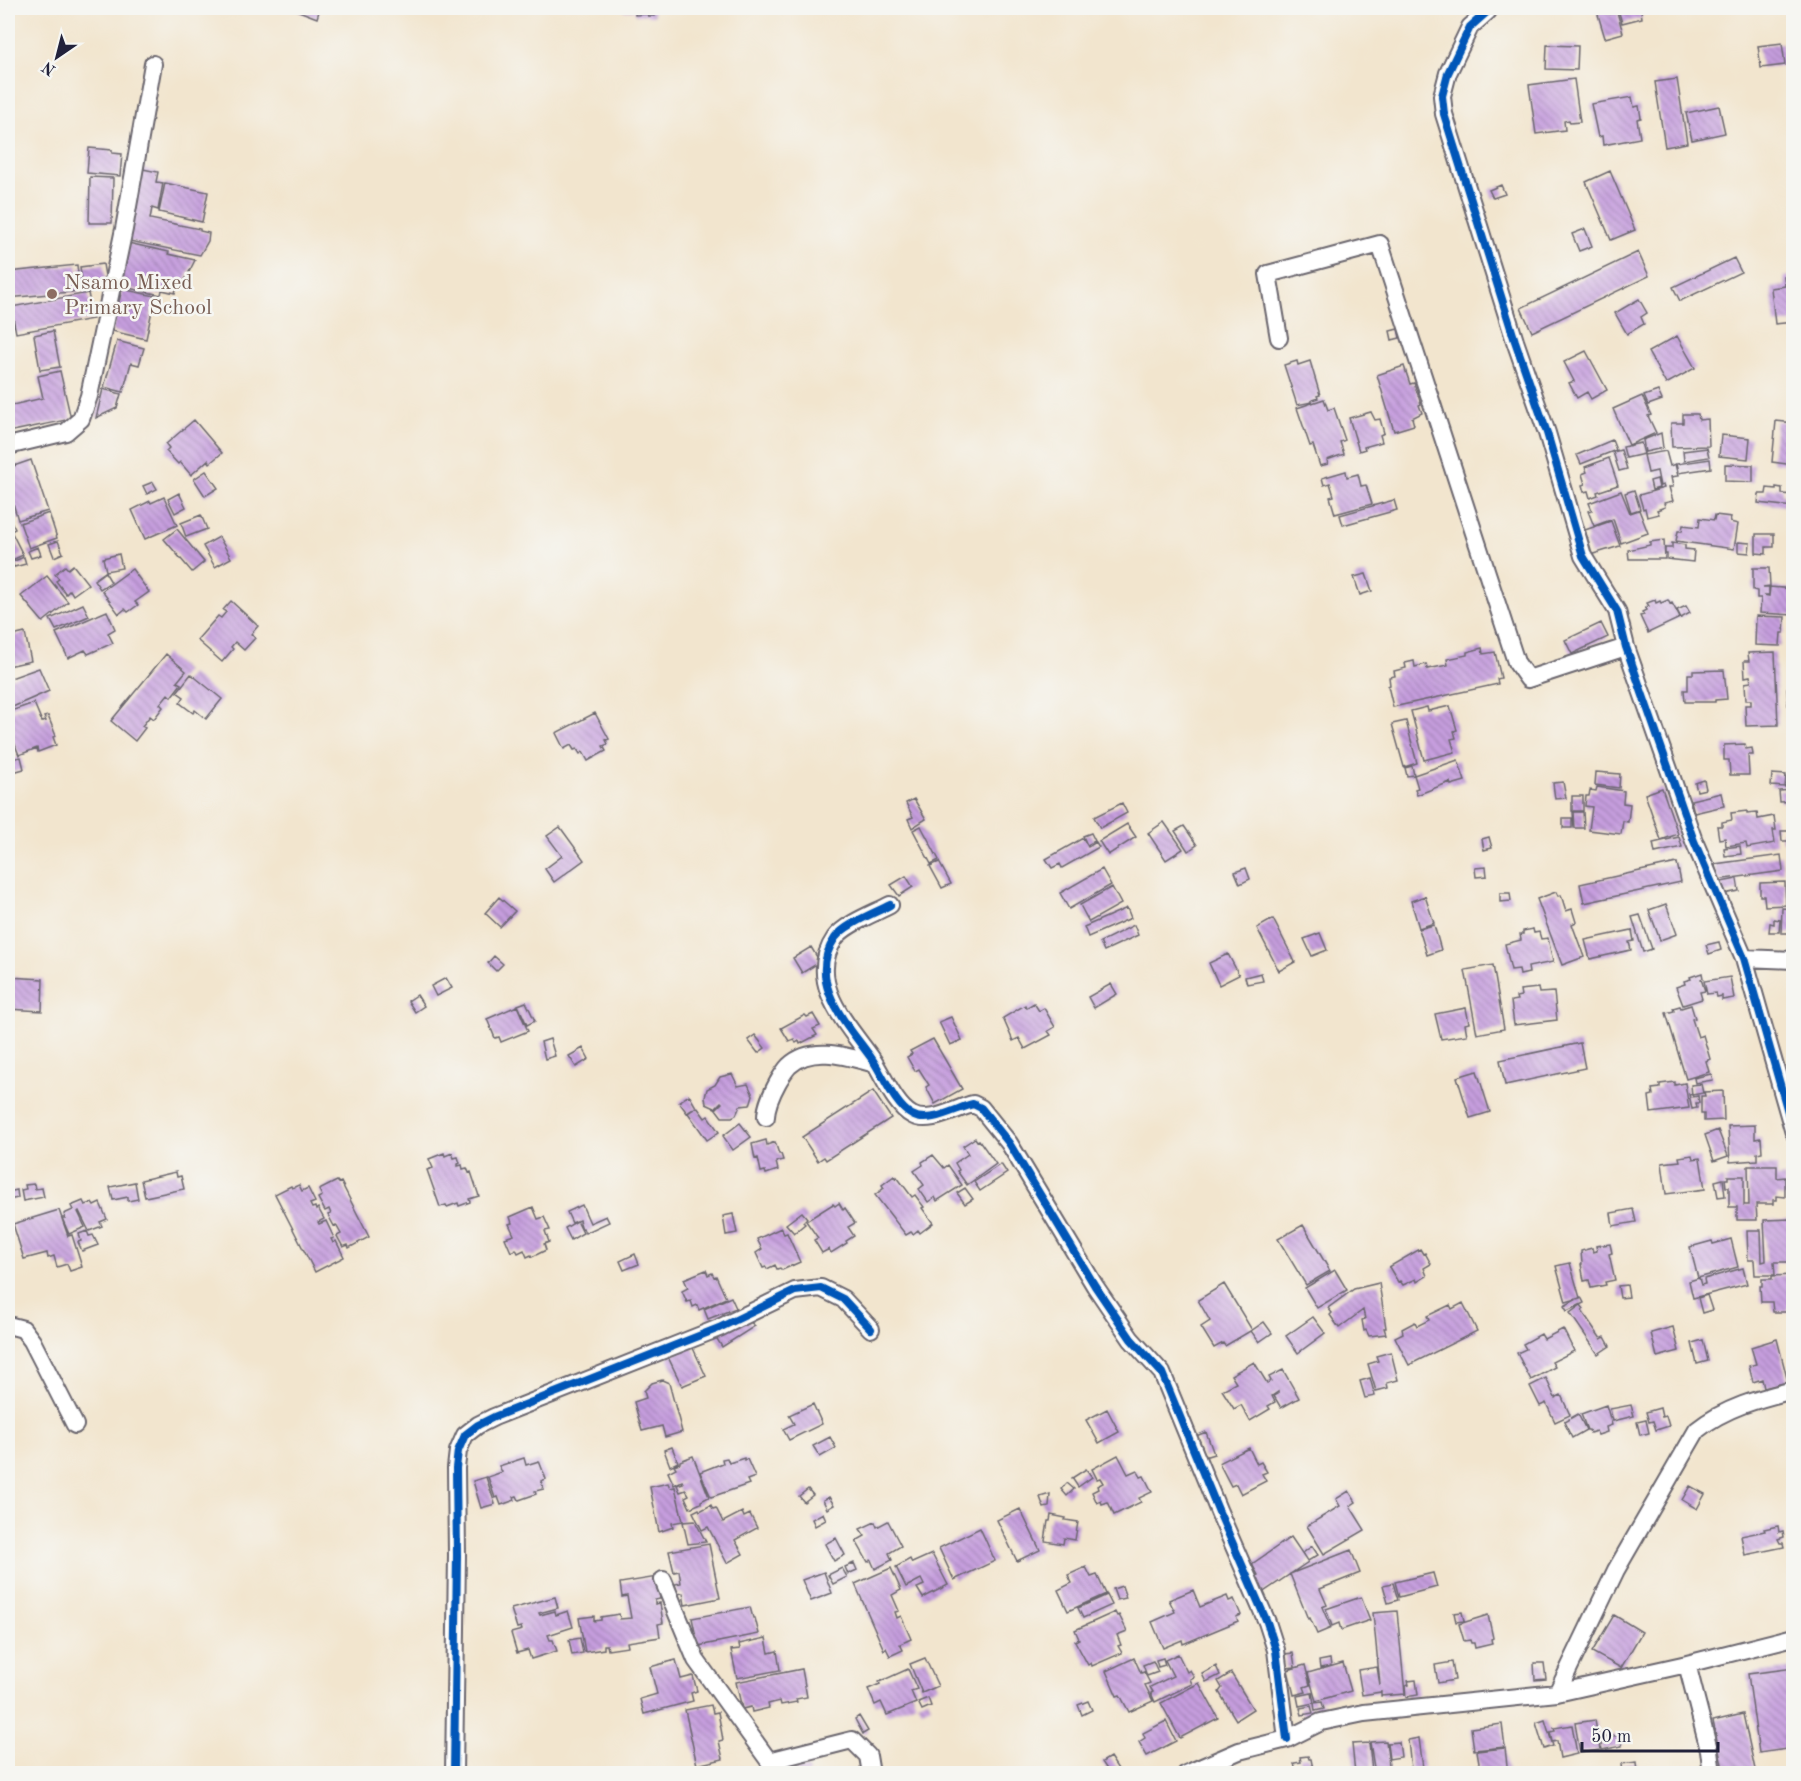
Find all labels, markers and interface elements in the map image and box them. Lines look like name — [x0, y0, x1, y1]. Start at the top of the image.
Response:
north arrow — [27, 27, 87, 87]
text: N — [39, 57, 59, 78]
place label: Nsamo Mixed Primary School — [64, 272, 212, 319]
marker: Nsamo Mixed Primary School — [45, 287, 59, 301]
scale bar — [1582, 1715, 1718, 1753]
text: 50 m — [1591, 1728, 1631, 1746]

